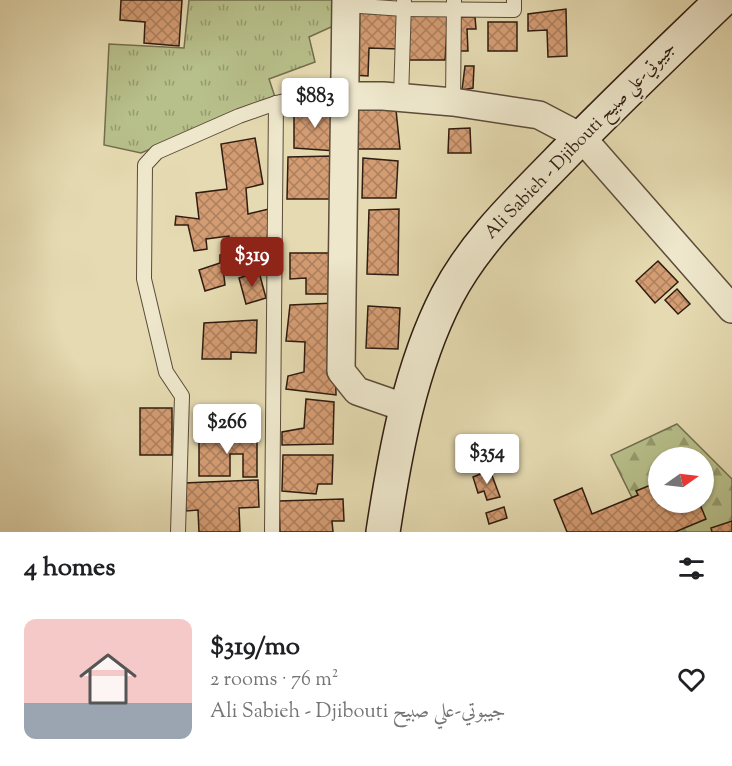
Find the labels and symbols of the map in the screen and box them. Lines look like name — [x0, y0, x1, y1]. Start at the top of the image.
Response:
street label: Ali Sabieh - Djibouti جيبوتي-علي صبيح — [479, 36, 684, 247]
pin: $883 — [279, 78, 351, 129]
pin: $319 — [216, 237, 288, 288]
pin: $266 — [191, 404, 263, 455]
pin: $354 — [451, 434, 523, 485]
north arrow — [648, 447, 714, 513]

